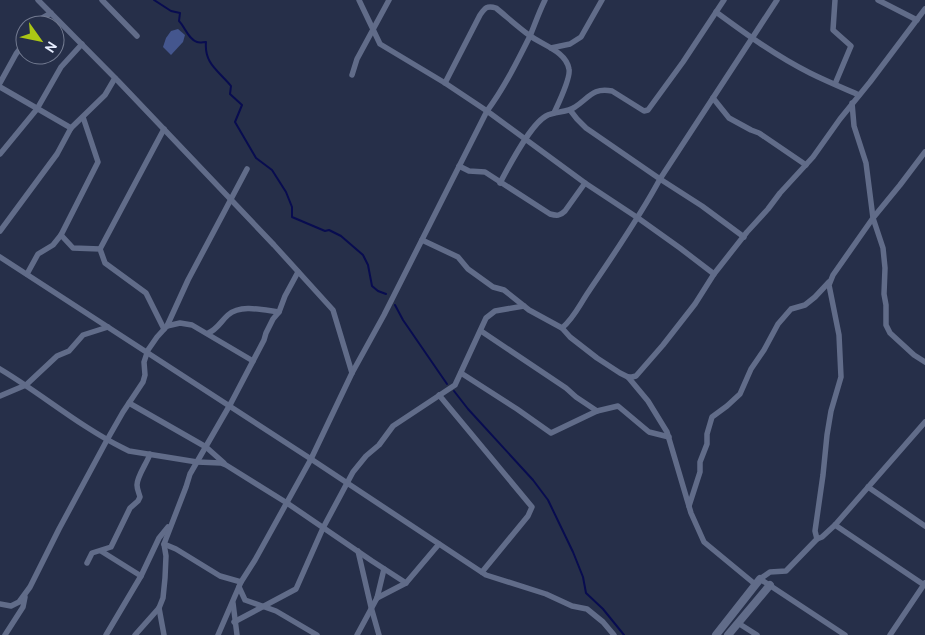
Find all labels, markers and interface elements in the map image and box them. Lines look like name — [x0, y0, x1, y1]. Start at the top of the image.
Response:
north arrow — [15, 15, 65, 65]
text: N — [41, 38, 61, 56]

